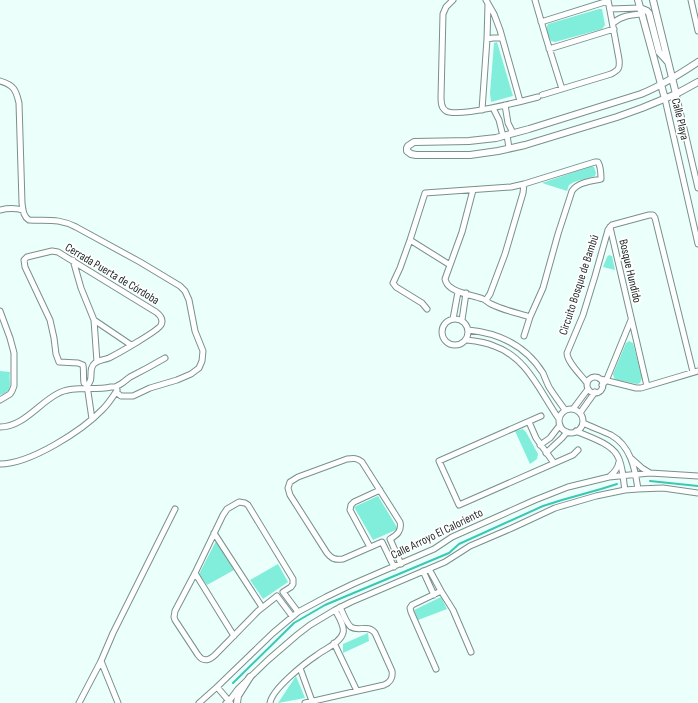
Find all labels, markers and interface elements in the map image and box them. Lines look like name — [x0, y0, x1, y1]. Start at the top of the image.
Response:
street label: Calle Playa — [668, 97, 692, 142]
street label: Circuito Bosque de Bambú — [556, 233, 602, 337]
street label: Bosque Hundido — [615, 238, 645, 304]
street label: Cerrada Puerta de Córdoba — [62, 240, 162, 308]
street label: Calle Arroyo El Caloriento — [388, 505, 486, 563]

